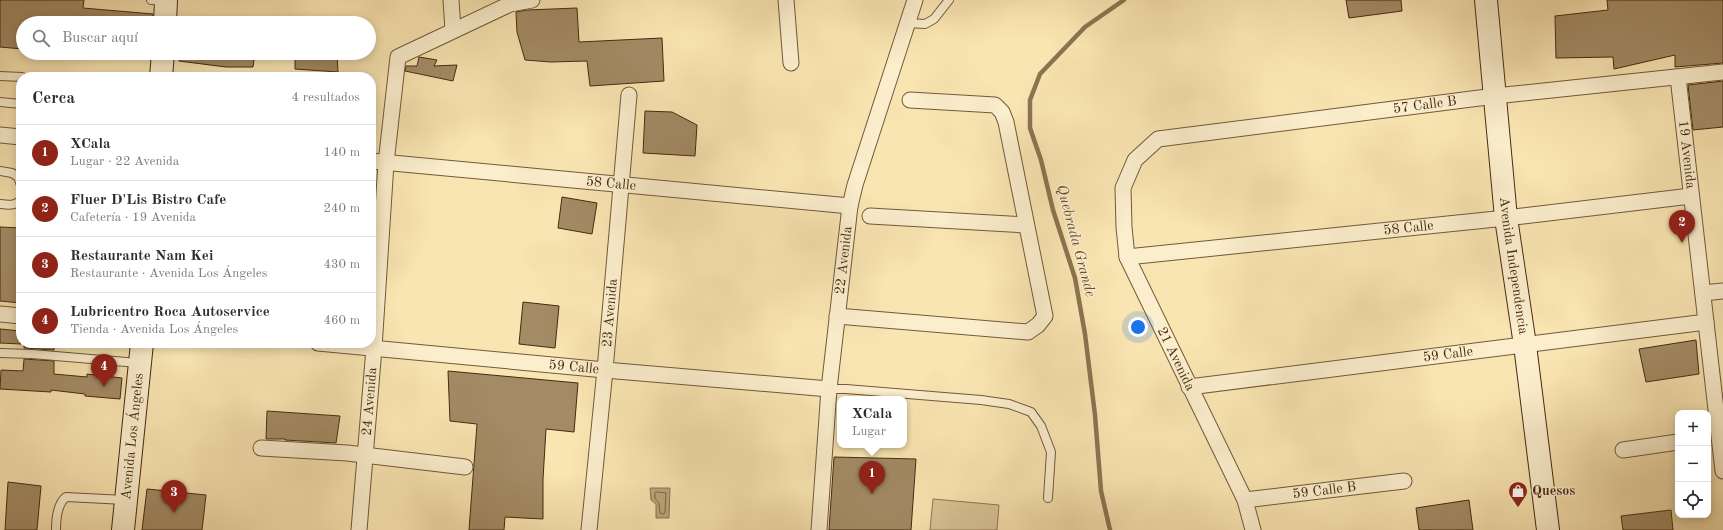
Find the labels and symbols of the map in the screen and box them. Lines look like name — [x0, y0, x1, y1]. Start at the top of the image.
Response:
street label: 57 Calle B — [1392, 94, 1458, 116]
street label: 19 Avenida — [1676, 120, 1698, 190]
street label: 58 Calle — [585, 174, 637, 193]
water label: Quebrada Grande — [1053, 183, 1097, 299]
street label: Avenida Independencia — [1497, 196, 1530, 335]
pin: 2 — [1669, 210, 1695, 243]
street label: 58 Calle — [1383, 218, 1434, 238]
street label: 22 Avenida — [833, 225, 855, 295]
street label: 23 Avenida — [600, 278, 620, 348]
your location — [1128, 317, 1148, 337]
street label: 21 Avenida — [1155, 325, 1197, 393]
street label: 59 Calle — [1422, 344, 1474, 365]
pin: 4 — [91, 354, 117, 387]
street label: 59 Calle — [548, 358, 600, 376]
street label: 24 Avenida — [360, 367, 379, 436]
street label: Avenida Los Ángeles — [119, 372, 146, 501]
pin: 1 — [859, 461, 885, 494]
pin: 3 — [161, 480, 187, 513]
street label: 59 Calle B — [1292, 480, 1357, 501]
shop icon: Quesos — [1507, 480, 1529, 508]
place label: Quesos — [1532, 484, 1575, 498]

